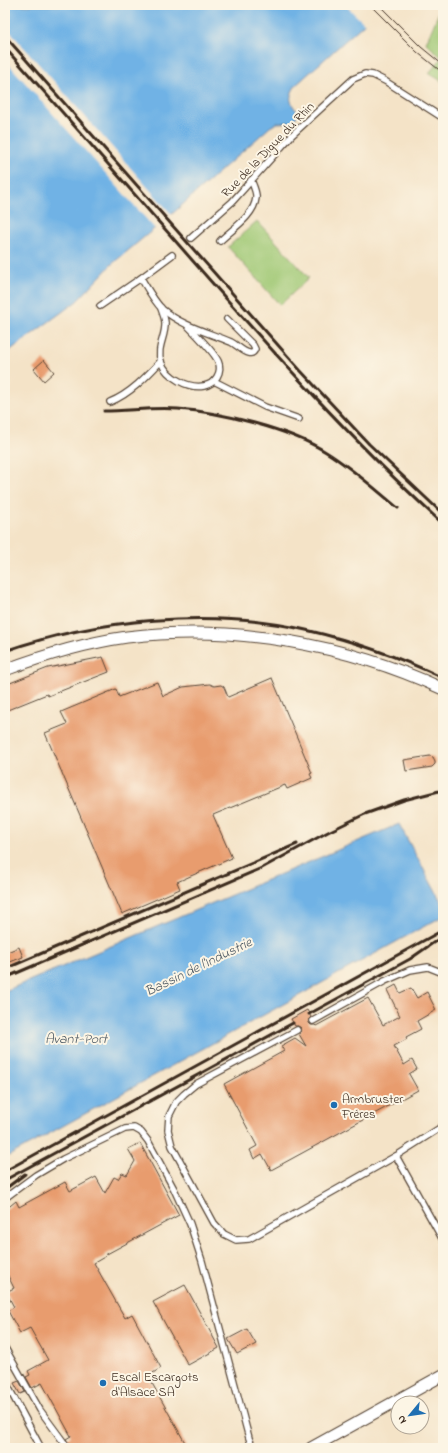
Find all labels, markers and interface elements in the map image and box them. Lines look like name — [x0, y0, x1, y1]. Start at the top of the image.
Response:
street label: Rue de la Digue du Rhin — [217, 98, 320, 203]
water label: Bassin de l'Industrie — [142, 932, 256, 1002]
water label: Avant-Port — [45, 1029, 108, 1050]
place label: Armbruster Frères — [341, 1090, 404, 1124]
marker: Armbruster Frères — [329, 1100, 339, 1110]
place label: Escal Escargots d'Alsace SA — [111, 1368, 199, 1402]
marker: Escal Escargots d'Alsace SA — [98, 1378, 108, 1388]
north arrow — [390, 1395, 430, 1435]
text: N — [393, 1412, 411, 1426]

